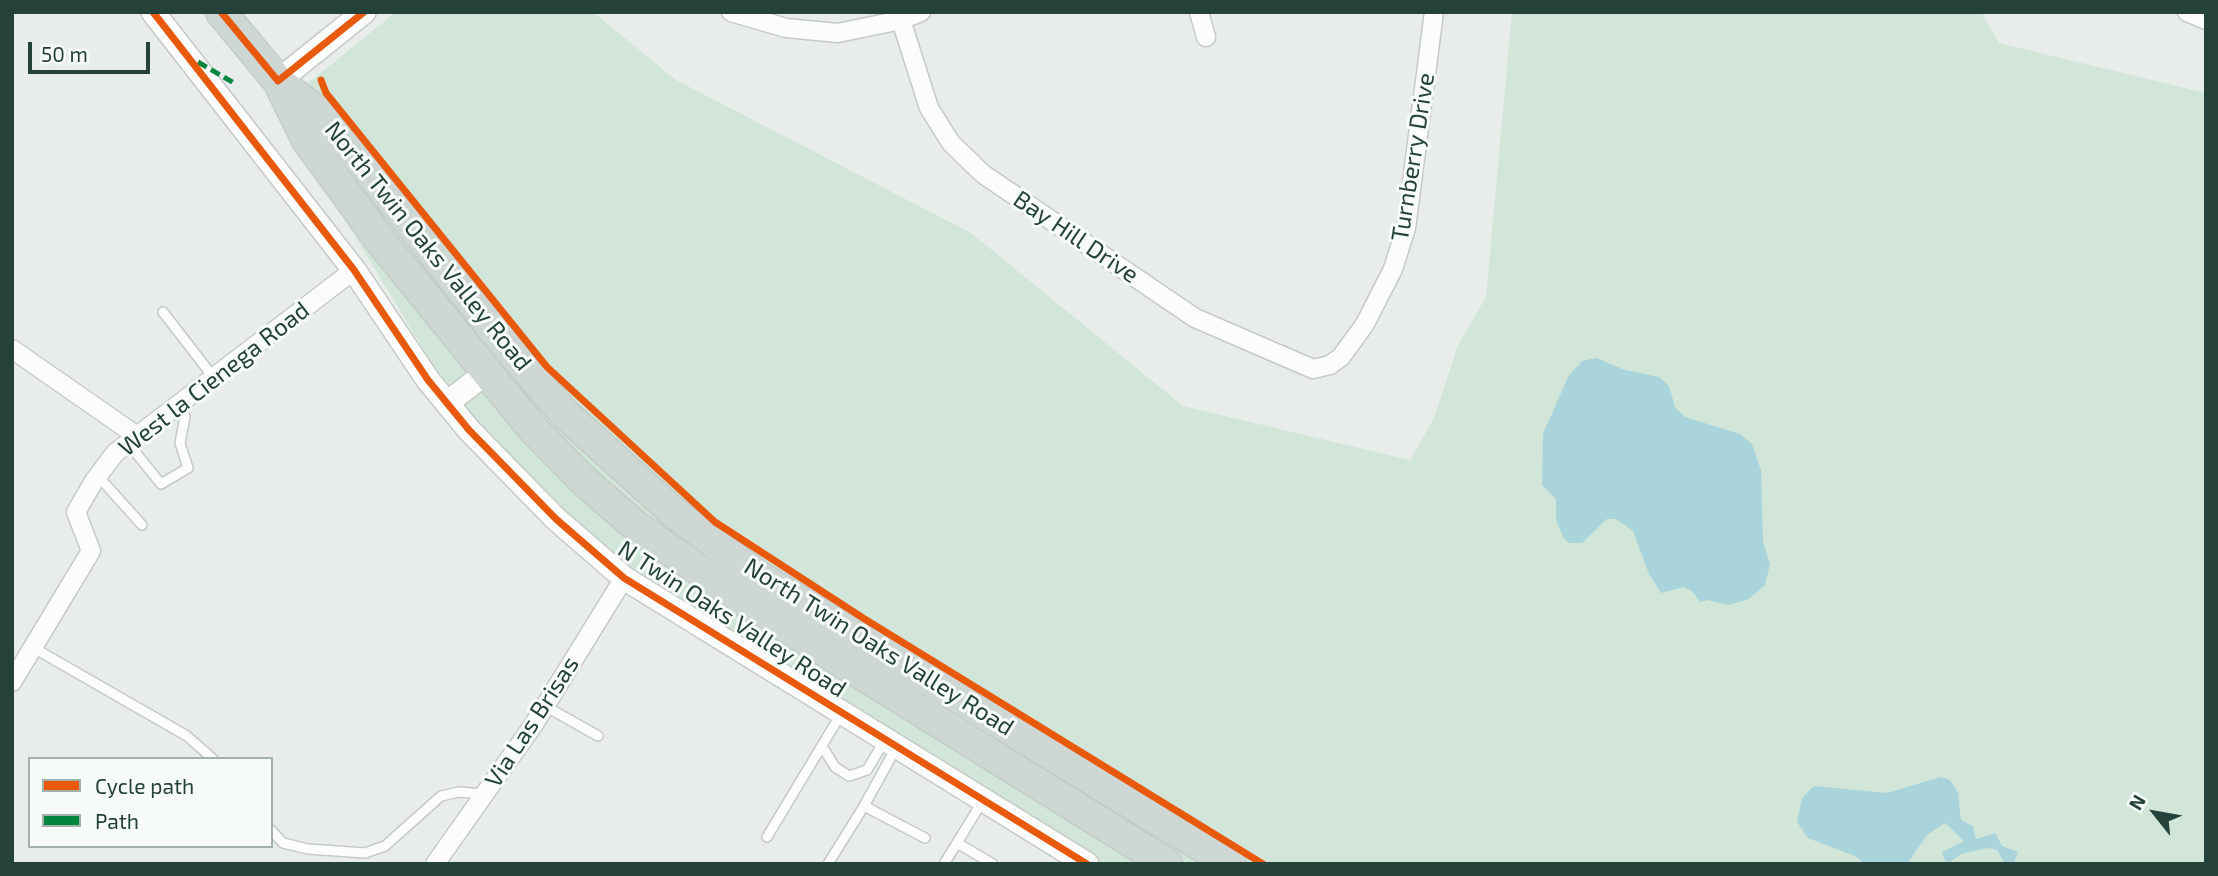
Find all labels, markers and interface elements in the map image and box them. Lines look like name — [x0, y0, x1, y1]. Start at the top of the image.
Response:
scale bar — [32, 28, 154, 72]
text: 50 m — [41, 41, 88, 66]
street label: Turnberry Drive — [1385, 71, 1441, 243]
street label: North Twin Oaks Valley Road — [319, 116, 537, 376]
street label: Bay Hill Drive — [1008, 185, 1144, 289]
street label: West la Cienega Road — [113, 296, 315, 462]
street label: N Twin Oaks Valley Road — [613, 534, 851, 704]
street label: North Twin Oaks Valley Road — [739, 552, 1019, 742]
street label: Via Las Brisas — [479, 651, 585, 793]
legend — [28, 757, 273, 848]
text: Cycle path — [95, 773, 194, 798]
north arrow — [2120, 778, 2190, 848]
text: N — [2123, 790, 2150, 814]
text: Path — [95, 808, 139, 833]

